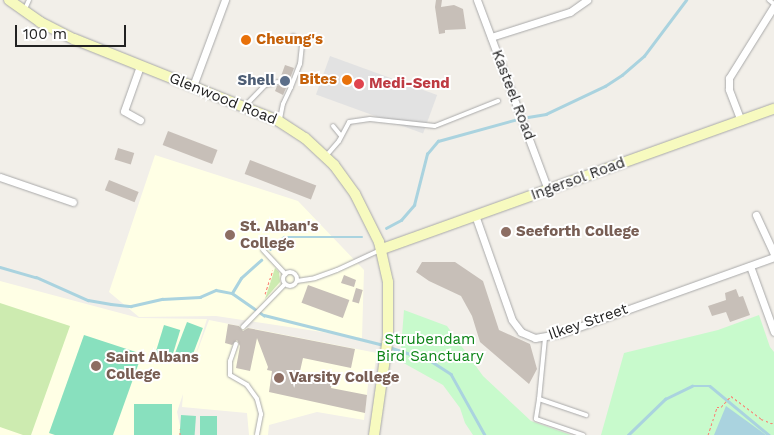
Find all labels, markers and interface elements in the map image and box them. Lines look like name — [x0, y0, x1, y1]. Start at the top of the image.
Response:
scale bar — [18, 15, 129, 47]
text: 100 m — [23, 25, 67, 43]
place label: Cheung's — [256, 31, 323, 49]
marker: Cheung's — [240, 34, 252, 46]
street label: Kasteel Road — [487, 47, 539, 143]
street label: Glenwood Road — [166, 69, 280, 129]
place label: Bites — [299, 71, 337, 89]
place label: Shell — [238, 72, 275, 90]
marker: Bites — [341, 74, 353, 86]
marker: Shell — [279, 75, 291, 87]
place label: Medi-Send — [369, 75, 450, 93]
marker: Medi-Send — [353, 78, 365, 90]
street label: Ingersol Road — [528, 154, 628, 204]
place label: St. Alban's College — [240, 217, 319, 252]
place label: Seeforth College — [516, 223, 640, 241]
marker: Seeforth College — [500, 226, 512, 238]
marker: St. Alban's College — [224, 229, 236, 241]
street label: Ilkey Street — [546, 300, 630, 344]
park label: Strubendam Bird Sanctuary — [376, 330, 484, 365]
place label: Saint Albans College — [106, 348, 199, 383]
marker: Saint Albans College — [90, 360, 102, 372]
place label: Varsity College — [289, 369, 400, 387]
marker: Varsity College — [273, 372, 285, 384]

